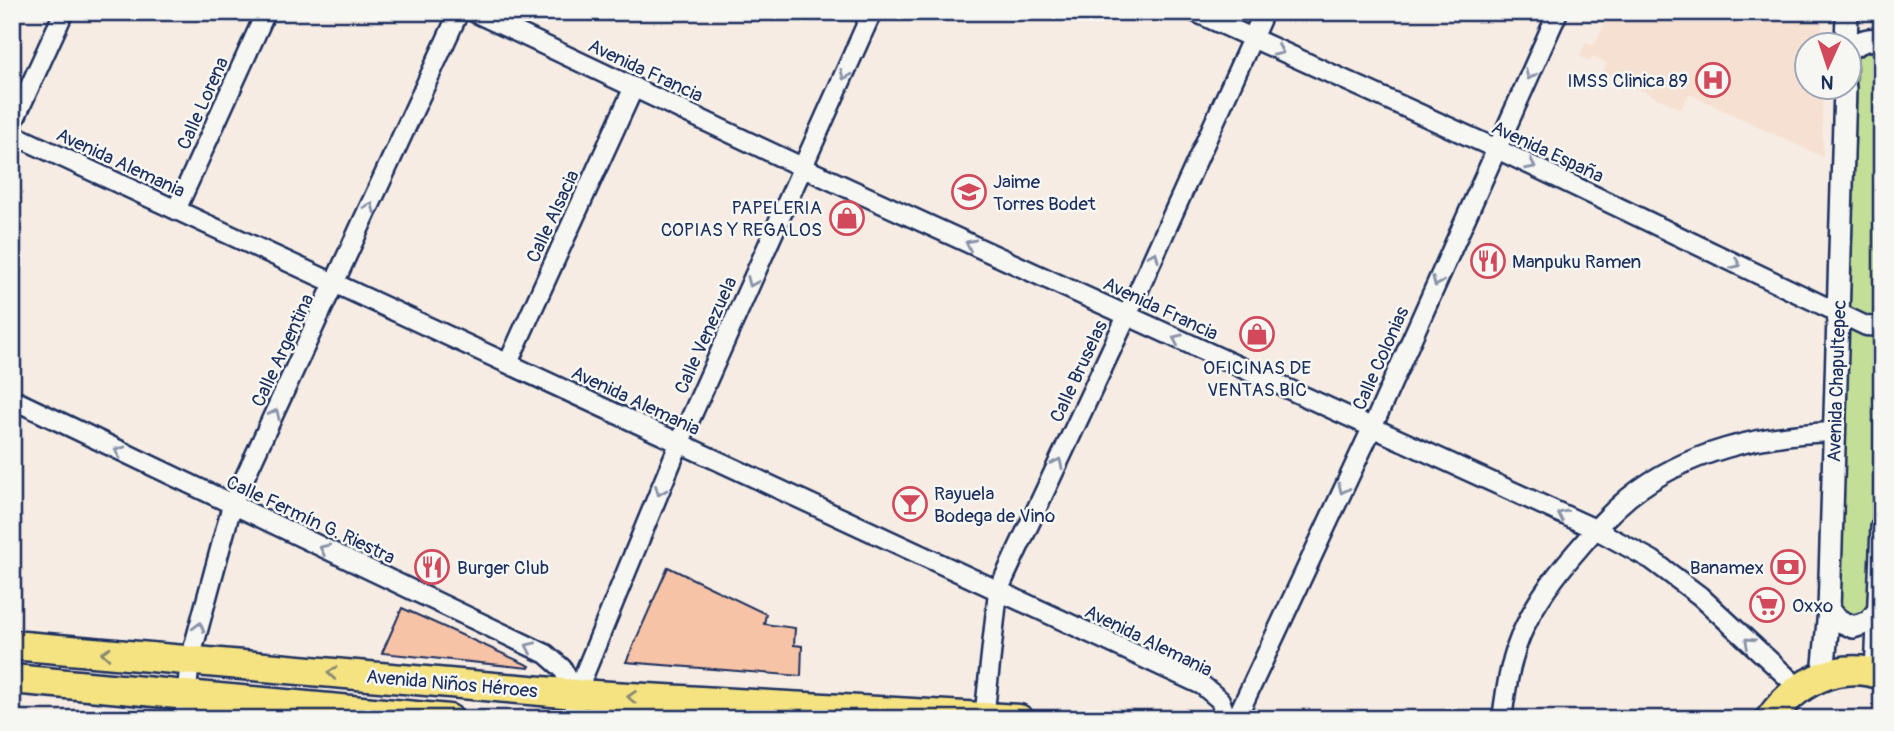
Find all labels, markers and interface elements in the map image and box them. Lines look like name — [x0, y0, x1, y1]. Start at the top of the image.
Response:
north arrow — [1792, 32, 1862, 102]
street label: Avenida Francia — [584, 34, 707, 108]
one-way arrow — [1272, 43, 1284, 57]
street label: Calle Lorena — [172, 53, 234, 154]
hospital icon: IMSS Clinica 89 — [1694, 61, 1732, 99]
one-way arrow — [839, 67, 853, 80]
one-way arrow — [1524, 67, 1538, 80]
place label: IMSS Clinica 89 — [1567, 69, 1688, 93]
text: N — [1820, 70, 1834, 94]
street label: Avenida España — [1488, 115, 1608, 188]
street label: Avenida Alemania — [52, 123, 189, 203]
one-way arrow — [1524, 157, 1536, 171]
street label: Calle Alsacia — [521, 166, 585, 266]
place label: Jaime Torres Bodet — [993, 170, 1096, 216]
school or university icon: Jaime Torres Bodet — [950, 173, 988, 211]
place label: PAPELERIA COPIAS Y REGALOS — [661, 196, 822, 242]
shop icon: PAPELERIA COPIAS Y REGALOS — [828, 199, 866, 237]
one-way arrow — [362, 202, 376, 214]
one-way arrow — [965, 238, 977, 252]
restaurant icon: Manpuku Ramen — [1469, 242, 1507, 280]
place label: Manpuku Ramen — [1512, 250, 1641, 274]
one-way arrow — [1145, 251, 1159, 263]
one-way arrow — [1729, 255, 1741, 269]
street label: Avenida Francia — [1099, 272, 1222, 346]
street label: Calle Venezuela — [669, 273, 743, 398]
one-way arrow — [746, 275, 760, 288]
one-way arrow — [1431, 275, 1445, 287]
street label: Calle Argentina — [246, 290, 320, 411]
street label: Avenida Chapultepec — [1822, 299, 1852, 463]
street label: Calle Colonias — [1347, 302, 1415, 414]
shop icon: OFICINAS DE VENTAS BIC — [1238, 315, 1276, 353]
street label: Calle Bruselas — [1045, 316, 1113, 426]
one-way arrow — [1172, 333, 1184, 347]
place label: OFICINAS DE VENTAS BIC — [1203, 356, 1311, 402]
street label: Avenida Alemania — [567, 361, 704, 441]
one-way arrow — [267, 409, 281, 421]
one-way arrow — [114, 445, 126, 459]
one-way arrow — [1050, 457, 1064, 470]
street label: Calle Fermín G. Riestra — [222, 470, 399, 570]
place label: Rayuela Bodega de Vino — [934, 482, 1055, 528]
one-way arrow — [1337, 482, 1351, 494]
one-way arrow — [654, 483, 668, 496]
bar icon: Rayuela Bodega de Vino — [891, 485, 929, 523]
one-way arrow — [1557, 509, 1570, 523]
one-way arrow — [319, 543, 331, 557]
restaurant icon: Burger Club — [413, 548, 451, 586]
bank icon: Banamex — [1769, 548, 1807, 586]
place label: Burger Club — [457, 556, 549, 580]
place label: Banamex — [1690, 556, 1764, 580]
supermarket icon: Oxxo — [1748, 586, 1786, 624]
place label: Oxxo — [1792, 594, 1833, 618]
street label: Avenida Alemania — [1081, 600, 1217, 682]
one-way arrow — [190, 622, 205, 634]
one-way arrow — [1744, 637, 1757, 650]
one-way arrow — [525, 641, 537, 655]
one-way arrow — [100, 646, 111, 661]
street label: Avenida Niños Héroes — [365, 665, 539, 703]
one-way arrow — [327, 666, 338, 681]
one-way arrow — [627, 690, 638, 705]

